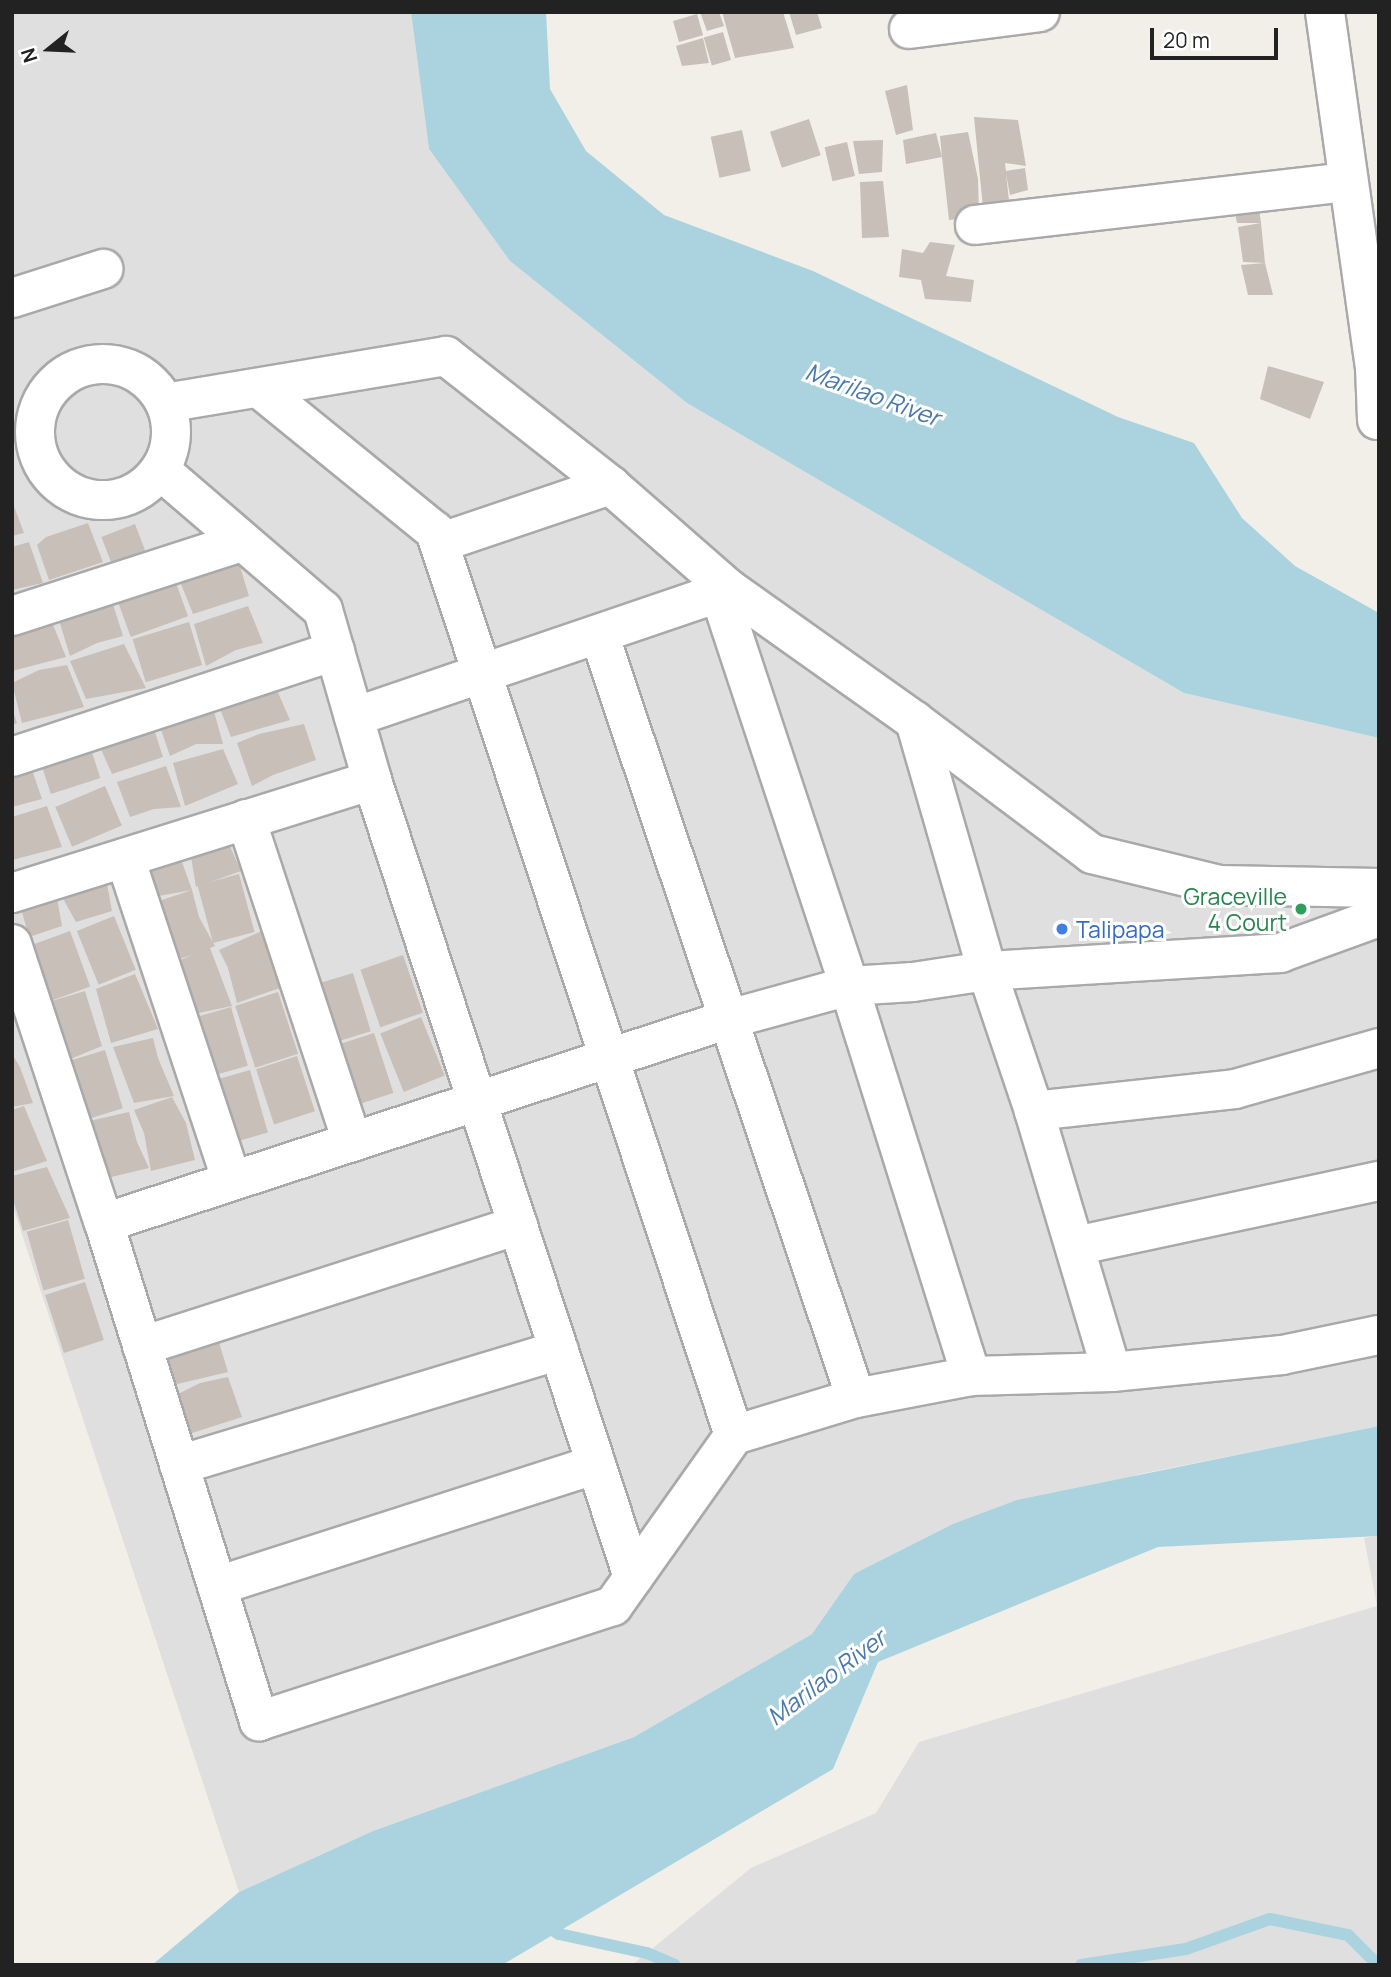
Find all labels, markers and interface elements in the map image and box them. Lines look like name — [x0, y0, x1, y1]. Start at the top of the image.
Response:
north arrow — [14, 14, 84, 84]
scale bar — [1153, 14, 1281, 58]
text: 20 m — [1163, 26, 1210, 54]
text: N — [15, 45, 44, 66]
water label: Marilao River — [802, 356, 944, 432]
place label: Graceville 4 Court — [1184, 882, 1287, 936]
marker: Graceville 4 Court — [1293, 901, 1309, 917]
place label: Talipapa — [1076, 915, 1164, 943]
marker: Talipapa — [1054, 921, 1070, 937]
water label: Marilao River — [761, 1623, 891, 1731]

